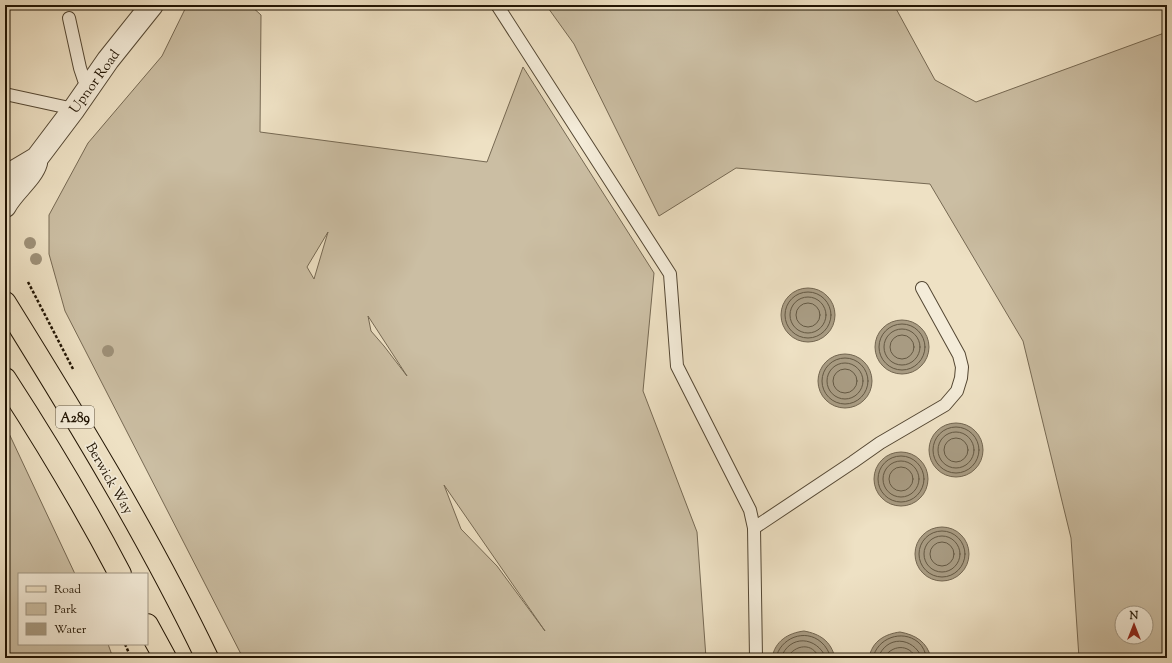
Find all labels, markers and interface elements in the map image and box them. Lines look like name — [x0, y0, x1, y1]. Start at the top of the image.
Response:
street label: Upnor Road — [66, 46, 126, 118]
road number: A289 — [56, 406, 94, 428]
street label: Berwick Way — [80, 439, 137, 519]
legend — [18, 573, 148, 645]
text: Road — [54, 581, 81, 599]
text: Park — [54, 601, 77, 619]
north arrow — [1114, 605, 1154, 645]
text: N — [1129, 608, 1139, 624]
text: Water — [54, 621, 87, 639]

